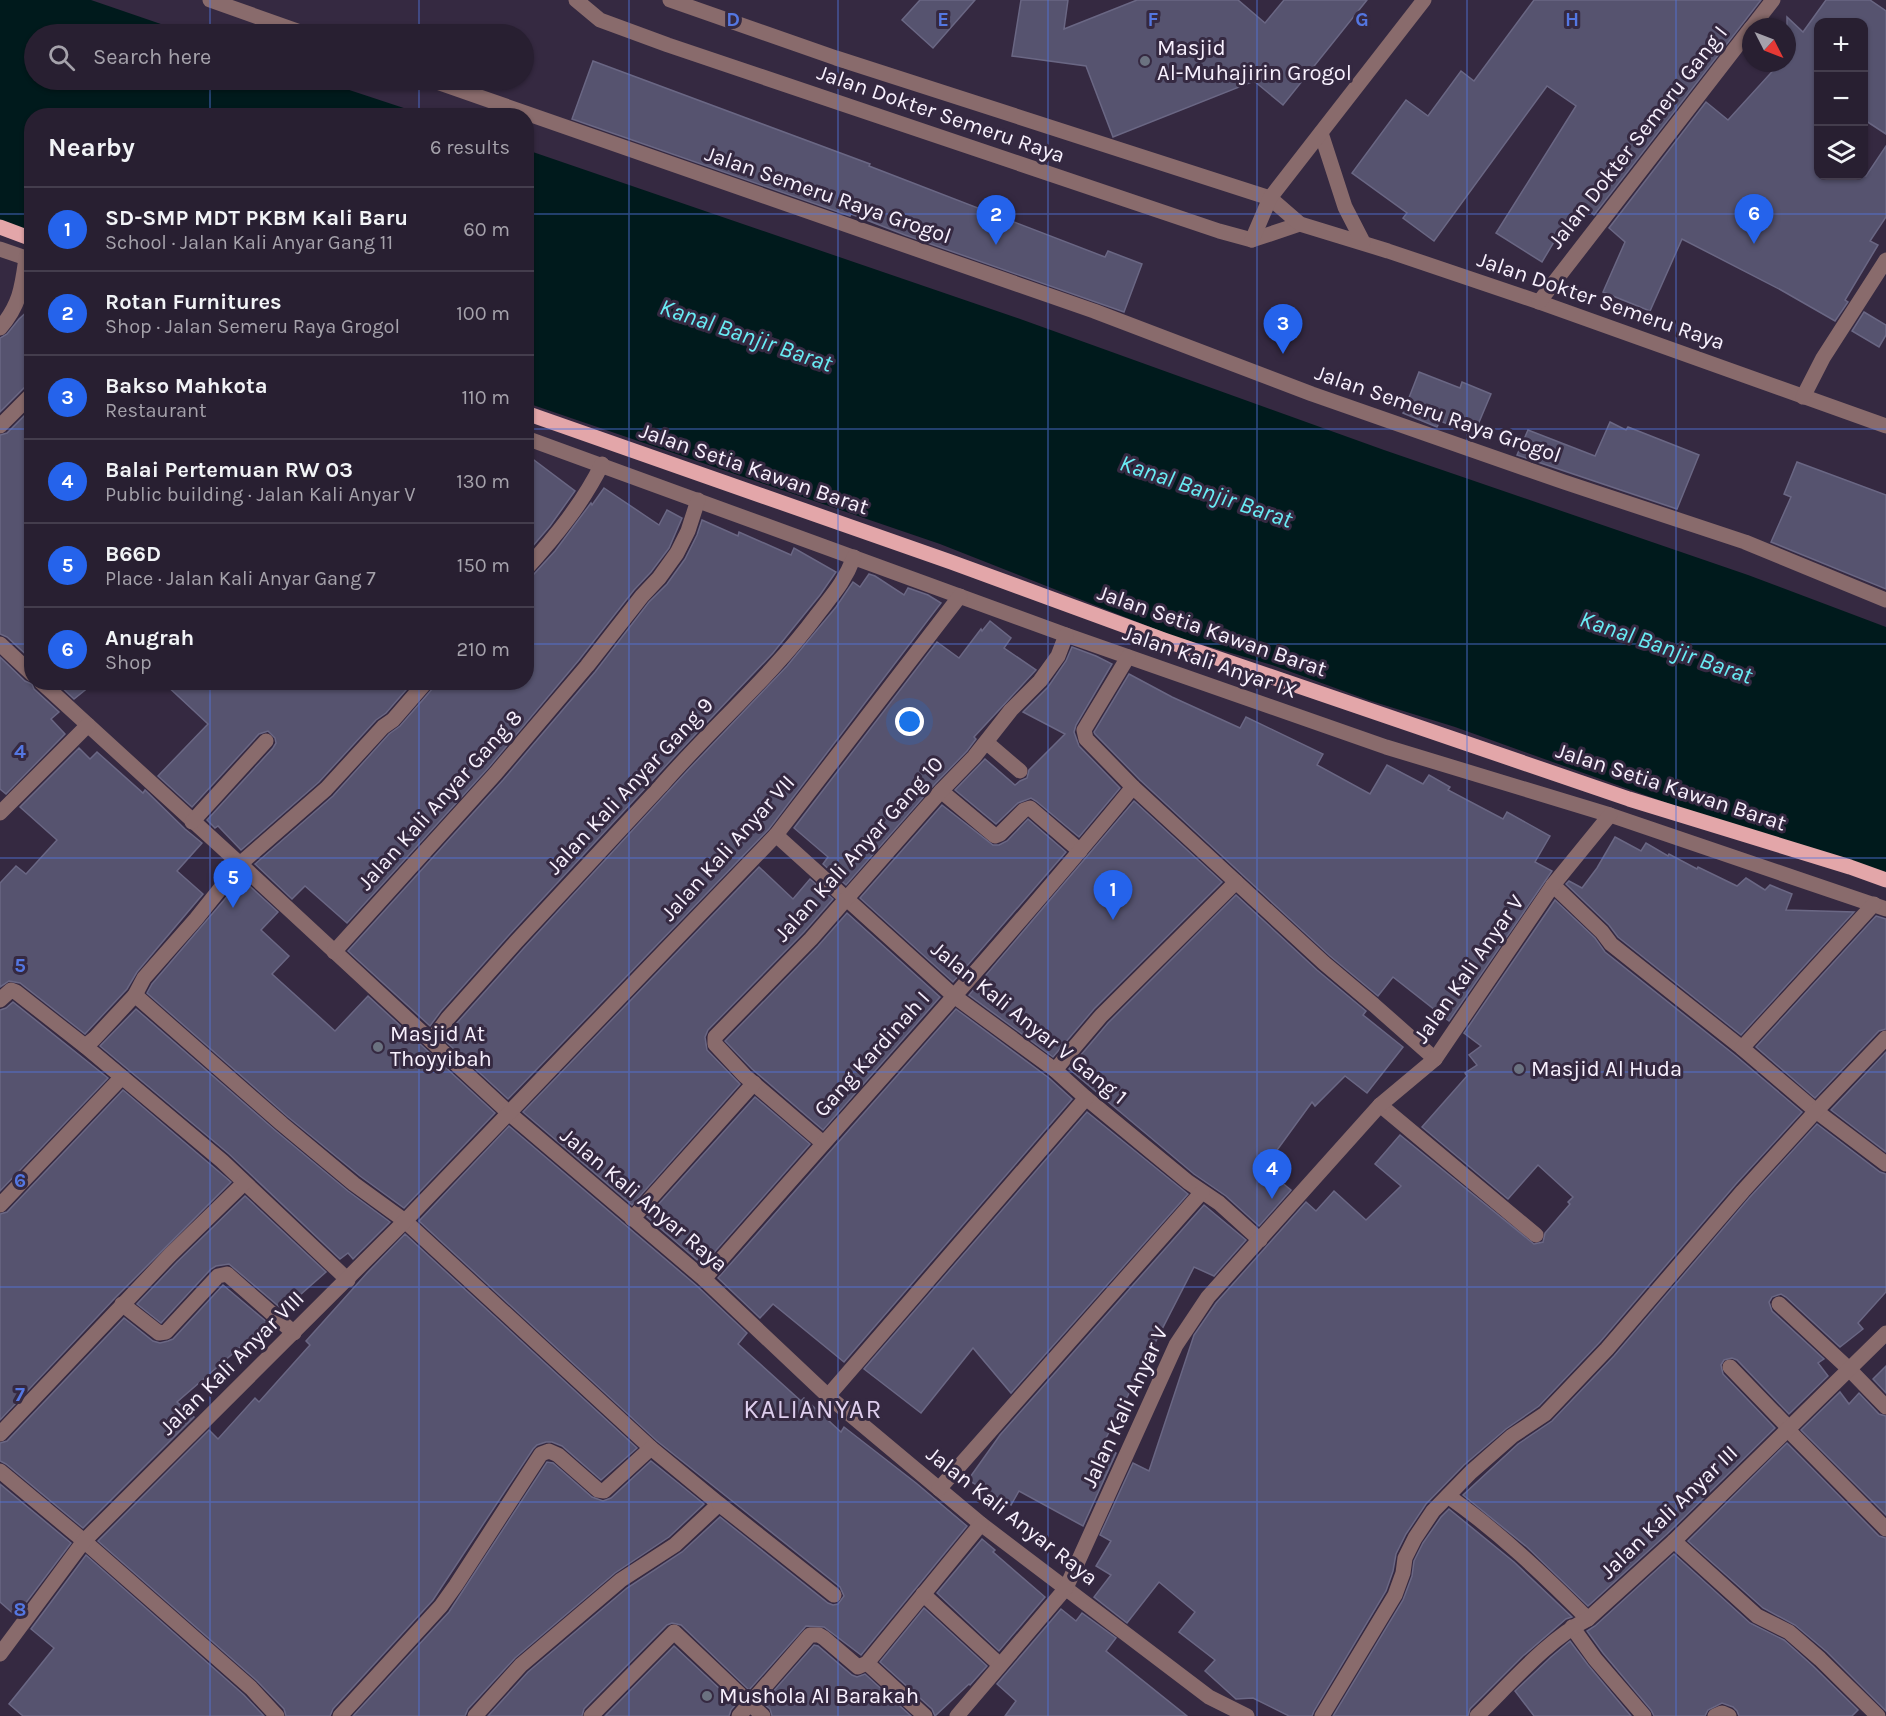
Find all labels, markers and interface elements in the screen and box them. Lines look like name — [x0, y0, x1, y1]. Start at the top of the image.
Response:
text: D — [726, 8, 740, 31]
text: E — [937, 8, 949, 31]
text: F — [1148, 8, 1159, 31]
text: G — [1355, 8, 1369, 31]
text: H — [1565, 8, 1579, 31]
north arrow — [1742, 18, 1796, 72]
map controls — [1814, 18, 1868, 180]
button: + — [1814, 18, 1868, 72]
street label: Jalan Dokter Semeru Gang I — [1543, 20, 1733, 254]
search box — [24, 24, 534, 90]
place label: Masjid Al-Muhajirin Grogol — [1157, 35, 1352, 86]
icon: search — [45, 41, 78, 74]
text: Search here — [93, 44, 211, 70]
marker: Masjid Al-Muhajirin Grogol — [1138, 54, 1152, 68]
street label: Jalan Dokter Semeru Raya — [814, 59, 1068, 169]
button: − — [1814, 72, 1868, 126]
button: layers — [1814, 126, 1868, 180]
text: Nearby — [48, 132, 135, 163]
text: 6 results — [430, 136, 510, 159]
street label: Jalan Semeru Raya Grogol — [701, 141, 955, 249]
pin: 6 — [1734, 194, 1774, 244]
pin: 2 — [976, 196, 1016, 245]
text: SD-SMP MDT PKBM Kali Baru — [105, 205, 408, 231]
text: 1 — [64, 218, 71, 241]
text: 60 m — [463, 218, 510, 241]
text: School · Jalan Kali Anyar Gang 11 — [105, 231, 393, 254]
street label: Jalan Dokter Semeru Raya — [1474, 246, 1728, 356]
text: Rotan Furnitures — [105, 289, 282, 315]
water label: Kanal Banjir Barat — [656, 292, 837, 378]
text: 2 — [61, 302, 74, 325]
text: 100 m — [456, 302, 510, 325]
pin: 3 — [1264, 304, 1302, 354]
text: Shop · Jalan Semeru Raya Grogol — [105, 315, 400, 338]
street label: Jalan Semeru Raya Grogol — [1311, 360, 1565, 468]
text: Bakso Mahkota — [105, 373, 268, 399]
text: 3 — [61, 386, 74, 409]
text: 110 m — [461, 386, 510, 409]
text: Restaurant — [105, 399, 207, 422]
street label: Jalan Setia Kawan Barat — [636, 418, 872, 520]
water label: Kanal Banjir Barat — [1116, 448, 1297, 534]
text: Balai Pertemuan RW 03 — [105, 457, 353, 483]
text: 4 — [62, 470, 73, 493]
text: 130 m — [456, 470, 510, 493]
text: Public building · Jalan Kali Anyar V — [105, 483, 416, 506]
text: B66D — [105, 541, 161, 567]
text: 5 — [62, 554, 73, 577]
text: 150 m — [457, 554, 510, 577]
text: Place · Jalan Kali Anyar Gang 7 — [105, 567, 376, 590]
street label: Jalan Setia Kawan Barat — [1094, 580, 1330, 682]
water label: Kanal Banjir Barat — [1576, 604, 1757, 690]
street label: Jalan Kali Anyar IX — [1119, 620, 1301, 704]
text: Anugrah — [105, 625, 194, 651]
text: 6 — [61, 638, 74, 661]
text: 210 m — [456, 638, 510, 661]
text: Shop — [105, 651, 152, 674]
street label: Jalan Kali Anyar Gang 9 — [541, 692, 719, 880]
street label: Jalan Kali Anyar Gang 8 — [352, 705, 528, 895]
your location — [895, 707, 924, 736]
street label: Jalan Setia Kawan Barat — [1553, 737, 1789, 837]
text: 4 — [14, 740, 26, 763]
street label: Jalan Kali Anyar Gang 10 — [769, 751, 949, 947]
street label: Jalan Kali Anyar VII — [656, 770, 800, 926]
pin: 5 — [214, 858, 252, 908]
pin: 1 — [1094, 870, 1132, 920]
street label: Jalan Kali Anyar V — [1408, 890, 1530, 1048]
street label: Jalan Kali Anyar V Gang 1 — [926, 936, 1132, 1110]
text: 5 — [14, 954, 26, 977]
street label: Gang Kardinah I — [809, 986, 935, 1122]
place label: Masjid At Thoyyibah — [390, 1021, 492, 1072]
marker: Masjid At Thoyyibah — [371, 1040, 385, 1054]
place label: Masjid Al Huda — [1531, 1056, 1682, 1082]
marker: Masjid Al Huda — [1512, 1062, 1526, 1076]
street label: Jalan Kali Anyar Raya — [555, 1122, 733, 1278]
pin: 4 — [1252, 1150, 1292, 1199]
text: 6 — [14, 1169, 26, 1192]
street label: Jalan Kali Anyar VIII — [154, 1285, 310, 1441]
street label: Jalan Kali Anyar V — [1076, 1322, 1174, 1492]
text: 7 — [15, 1383, 25, 1406]
district label: KALIANYAR — [743, 1394, 883, 1425]
street label: Jalan Kali Anyar III — [1595, 1440, 1743, 1584]
street label: Jalan Kali Anyar Raya — [921, 1441, 1103, 1591]
text: 8 — [14, 1598, 26, 1621]
place label: Mushola Al Barakah — [719, 1683, 919, 1709]
marker: Mushola Al Barakah — [700, 1689, 714, 1703]

